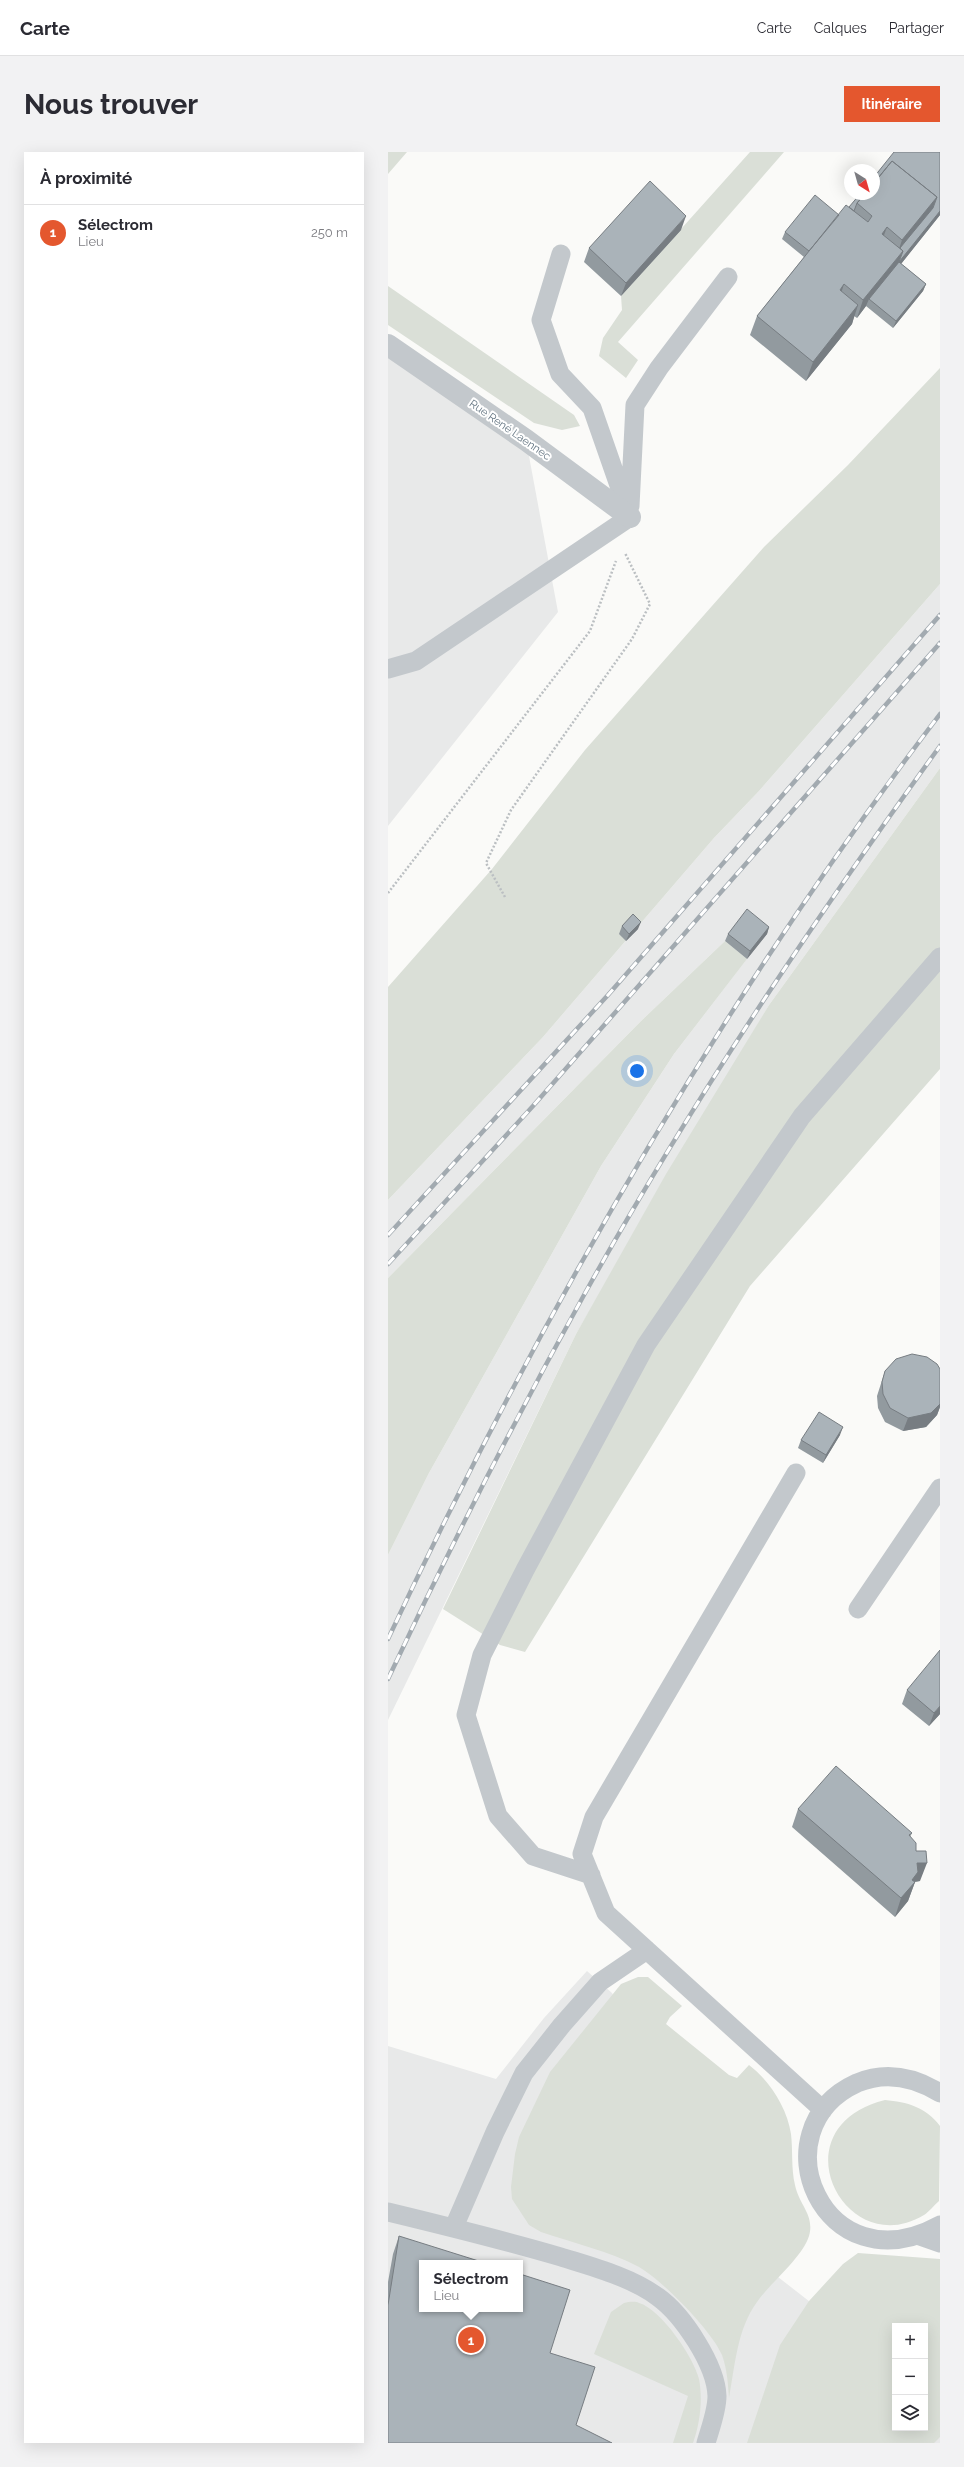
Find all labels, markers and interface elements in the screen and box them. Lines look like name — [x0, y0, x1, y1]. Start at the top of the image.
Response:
text: Carte — [20, 17, 70, 39]
text: Carte — [757, 20, 792, 36]
text: Calques — [814, 20, 867, 36]
text: Partager — [889, 20, 944, 36]
button: Itinéraire — [844, 86, 940, 122]
text: Nous trouver — [24, 88, 198, 121]
north arrow — [844, 164, 880, 200]
text: À proximité — [40, 168, 132, 188]
text: Sélectrom — [78, 216, 153, 234]
text: 1 — [50, 225, 56, 240]
text: 250 m — [311, 225, 348, 240]
text: Lieu — [78, 234, 104, 249]
street label: Rue René Laennec — [467, 397, 553, 463]
your location — [627, 1061, 647, 1081]
popup — [419, 2260, 523, 2312]
text: Sélectrom — [434, 2270, 508, 2288]
text: Lieu — [434, 2288, 459, 2303]
map controls — [892, 2323, 928, 2431]
button: + — [892, 2323, 928, 2359]
pin: 1 — [458, 2325, 484, 2355]
button: − — [892, 2359, 928, 2395]
button: layers — [892, 2395, 928, 2431]

